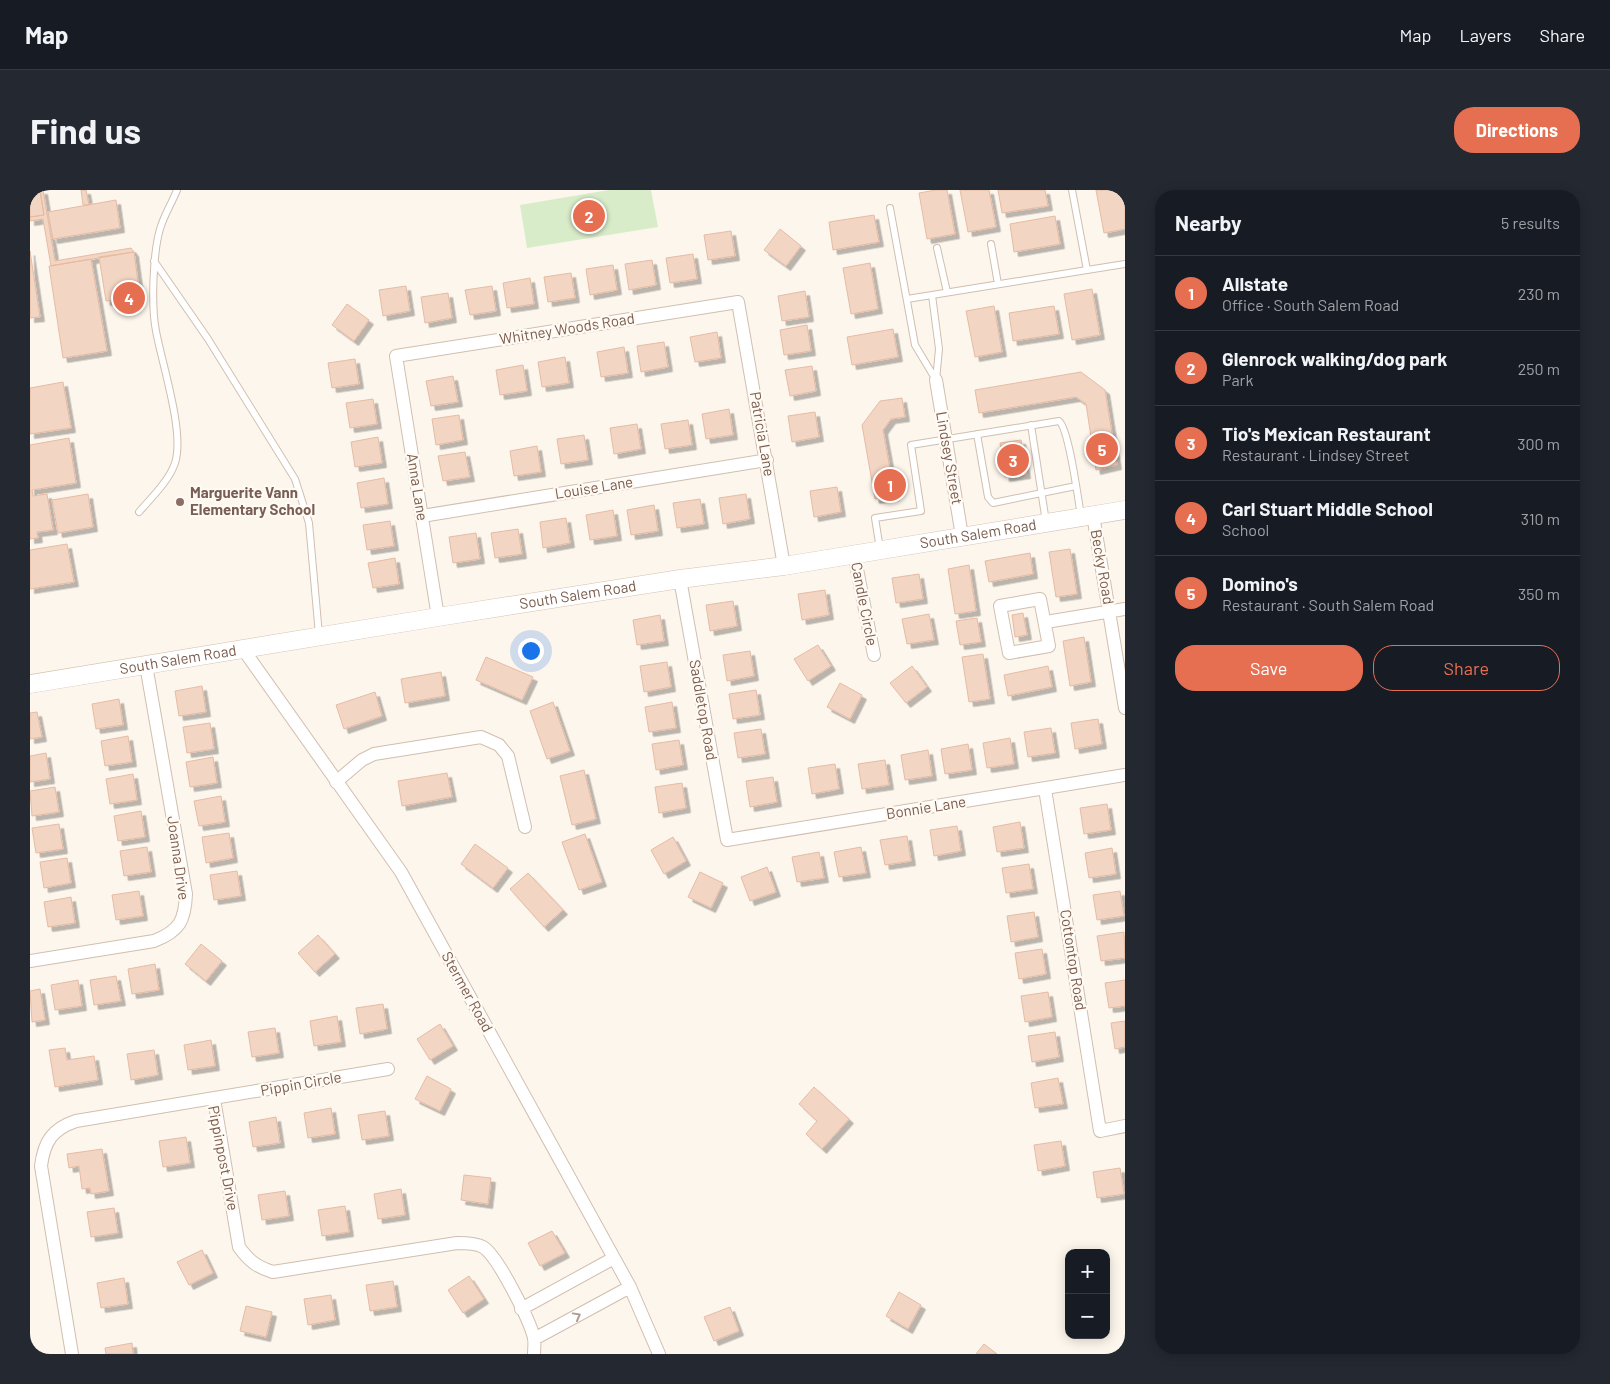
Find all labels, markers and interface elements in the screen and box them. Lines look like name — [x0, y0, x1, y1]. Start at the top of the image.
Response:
text: Map — [25, 20, 68, 49]
text: Map — [1399, 24, 1431, 46]
text: Layers — [1459, 24, 1512, 46]
text: Share — [1540, 24, 1585, 46]
button: Directions — [1454, 107, 1580, 153]
text: Find us — [30, 109, 141, 151]
pin: 2 — [573, 197, 605, 235]
text: Nearby — [1175, 210, 1241, 235]
text: 5 results — [1501, 213, 1560, 232]
text: Allstate — [1222, 272, 1288, 295]
pin: 4 — [113, 279, 145, 317]
text: 1 — [1188, 284, 1194, 303]
text: 230 m — [1518, 284, 1560, 303]
text: Office · South Salem Road — [1222, 295, 1399, 314]
street label: Whitney Woods Road — [498, 308, 636, 348]
text: Glenrock walking/dog park — [1222, 347, 1447, 370]
text: 2 — [1187, 359, 1195, 378]
text: 250 m — [1518, 359, 1560, 378]
text: Park — [1222, 370, 1253, 389]
street label: Patricia Lane — [747, 390, 779, 478]
street label: Lindsey Street — [933, 410, 967, 506]
text: Tio's Mexican Restaurant — [1222, 422, 1431, 445]
pin: 5 — [1086, 430, 1118, 468]
text: 3 — [1187, 434, 1195, 453]
text: 300 m — [1517, 434, 1560, 453]
pin: 3 — [997, 441, 1029, 479]
text: Restaurant · Lindsey Street — [1222, 445, 1409, 464]
street label: Anna Lane — [404, 452, 432, 522]
pin: 1 — [874, 466, 906, 504]
street label: Louise Lane — [553, 472, 634, 502]
place label: Marguerite Vann Elementary School — [190, 483, 315, 518]
marker: Marguerite Vann Elementary School — [174, 496, 186, 508]
text: Carl Stuart Middle School — [1222, 497, 1433, 520]
text: 4 — [1186, 509, 1196, 528]
text: 310 m — [1521, 509, 1560, 528]
street label: South Salem Road — [918, 515, 1038, 552]
text: School — [1222, 520, 1269, 539]
street label: Becky Road — [1088, 528, 1118, 606]
street label: Candle Circle — [848, 560, 882, 647]
text: Domino's — [1222, 572, 1298, 595]
street label: South Salem Road — [518, 576, 637, 612]
text: 5 — [1187, 584, 1195, 603]
text: 350 m — [1518, 584, 1560, 603]
text: Restaurant · South Salem Road — [1222, 595, 1434, 614]
your location — [518, 638, 544, 664]
street label: South Salem Road — [118, 640, 238, 677]
button: Save — [1175, 645, 1363, 691]
button: Share — [1373, 645, 1560, 691]
street label: Saddletop Road — [686, 658, 722, 762]
street label: Bonnie Lane — [885, 792, 967, 822]
street label: Joanna Drive — [164, 815, 194, 901]
street label: Cottontop Road — [1057, 908, 1091, 1012]
street label: Stermer Road — [438, 948, 497, 1035]
street label: Pippin Circle — [259, 1067, 343, 1099]
street label: Pippinpost Drive — [205, 1104, 243, 1212]
map controls — [1065, 1249, 1110, 1339]
button: + — [1065, 1249, 1110, 1294]
button: − — [1065, 1294, 1110, 1339]
one-way arrow — [572, 1312, 581, 1322]

